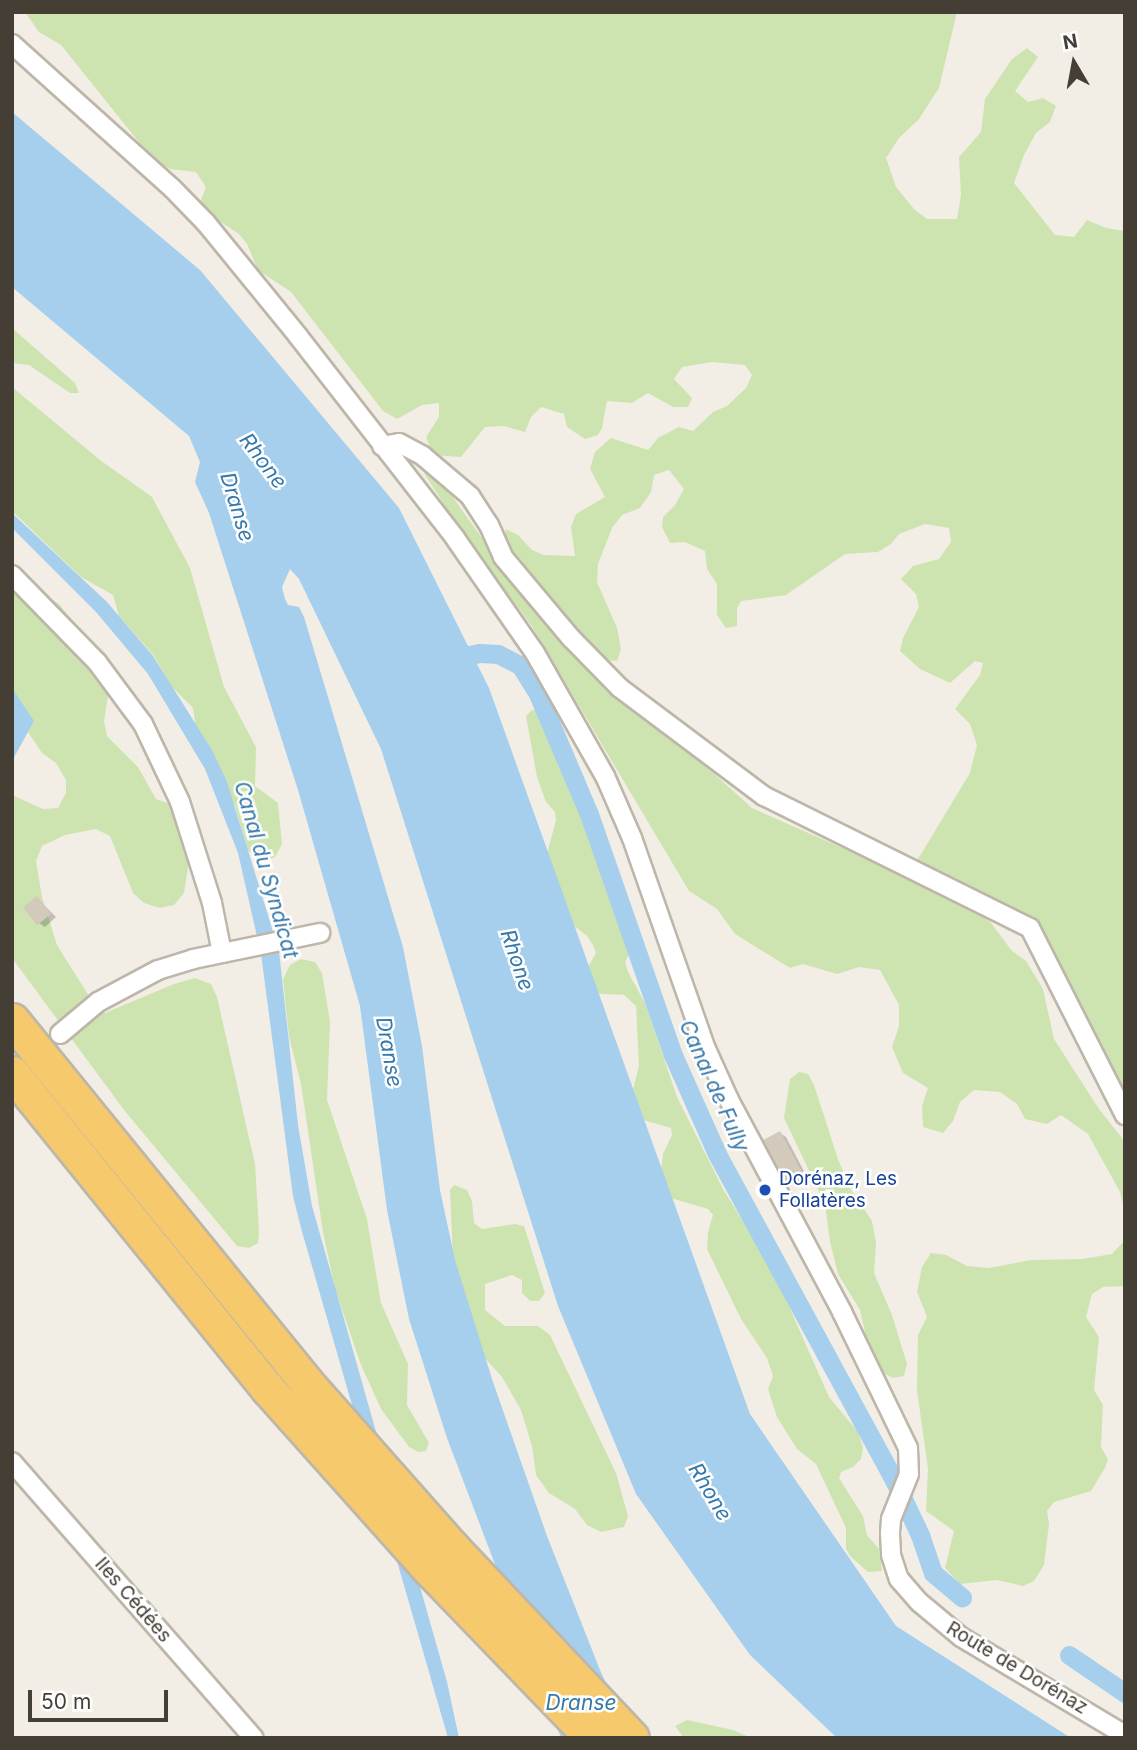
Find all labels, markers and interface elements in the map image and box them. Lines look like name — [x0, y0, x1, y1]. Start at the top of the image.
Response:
north arrow — [1039, 28, 1109, 98]
text: N — [1061, 29, 1079, 54]
water label: Rhone — [234, 428, 292, 494]
water label: Dranse — [215, 469, 259, 545]
water label: Canal du Syndicat — [229, 779, 303, 961]
water label: Rhone — [495, 926, 539, 994]
water label: Dranse — [370, 1015, 408, 1089]
water label: Canal de Fully — [674, 1016, 754, 1156]
place label: Dorénaz, Les Follatères — [779, 1168, 897, 1212]
marker: Dorénaz, Les Follatères — [757, 1182, 773, 1198]
water label: Rhone — [683, 1458, 737, 1526]
street label: Iles Cédées — [90, 1553, 176, 1647]
street label: Route de Dorénaz — [942, 1617, 1092, 1719]
scale bar — [32, 1676, 172, 1720]
text: 50 m — [41, 1689, 91, 1714]
water label: Dranse — [545, 1690, 617, 1716]

